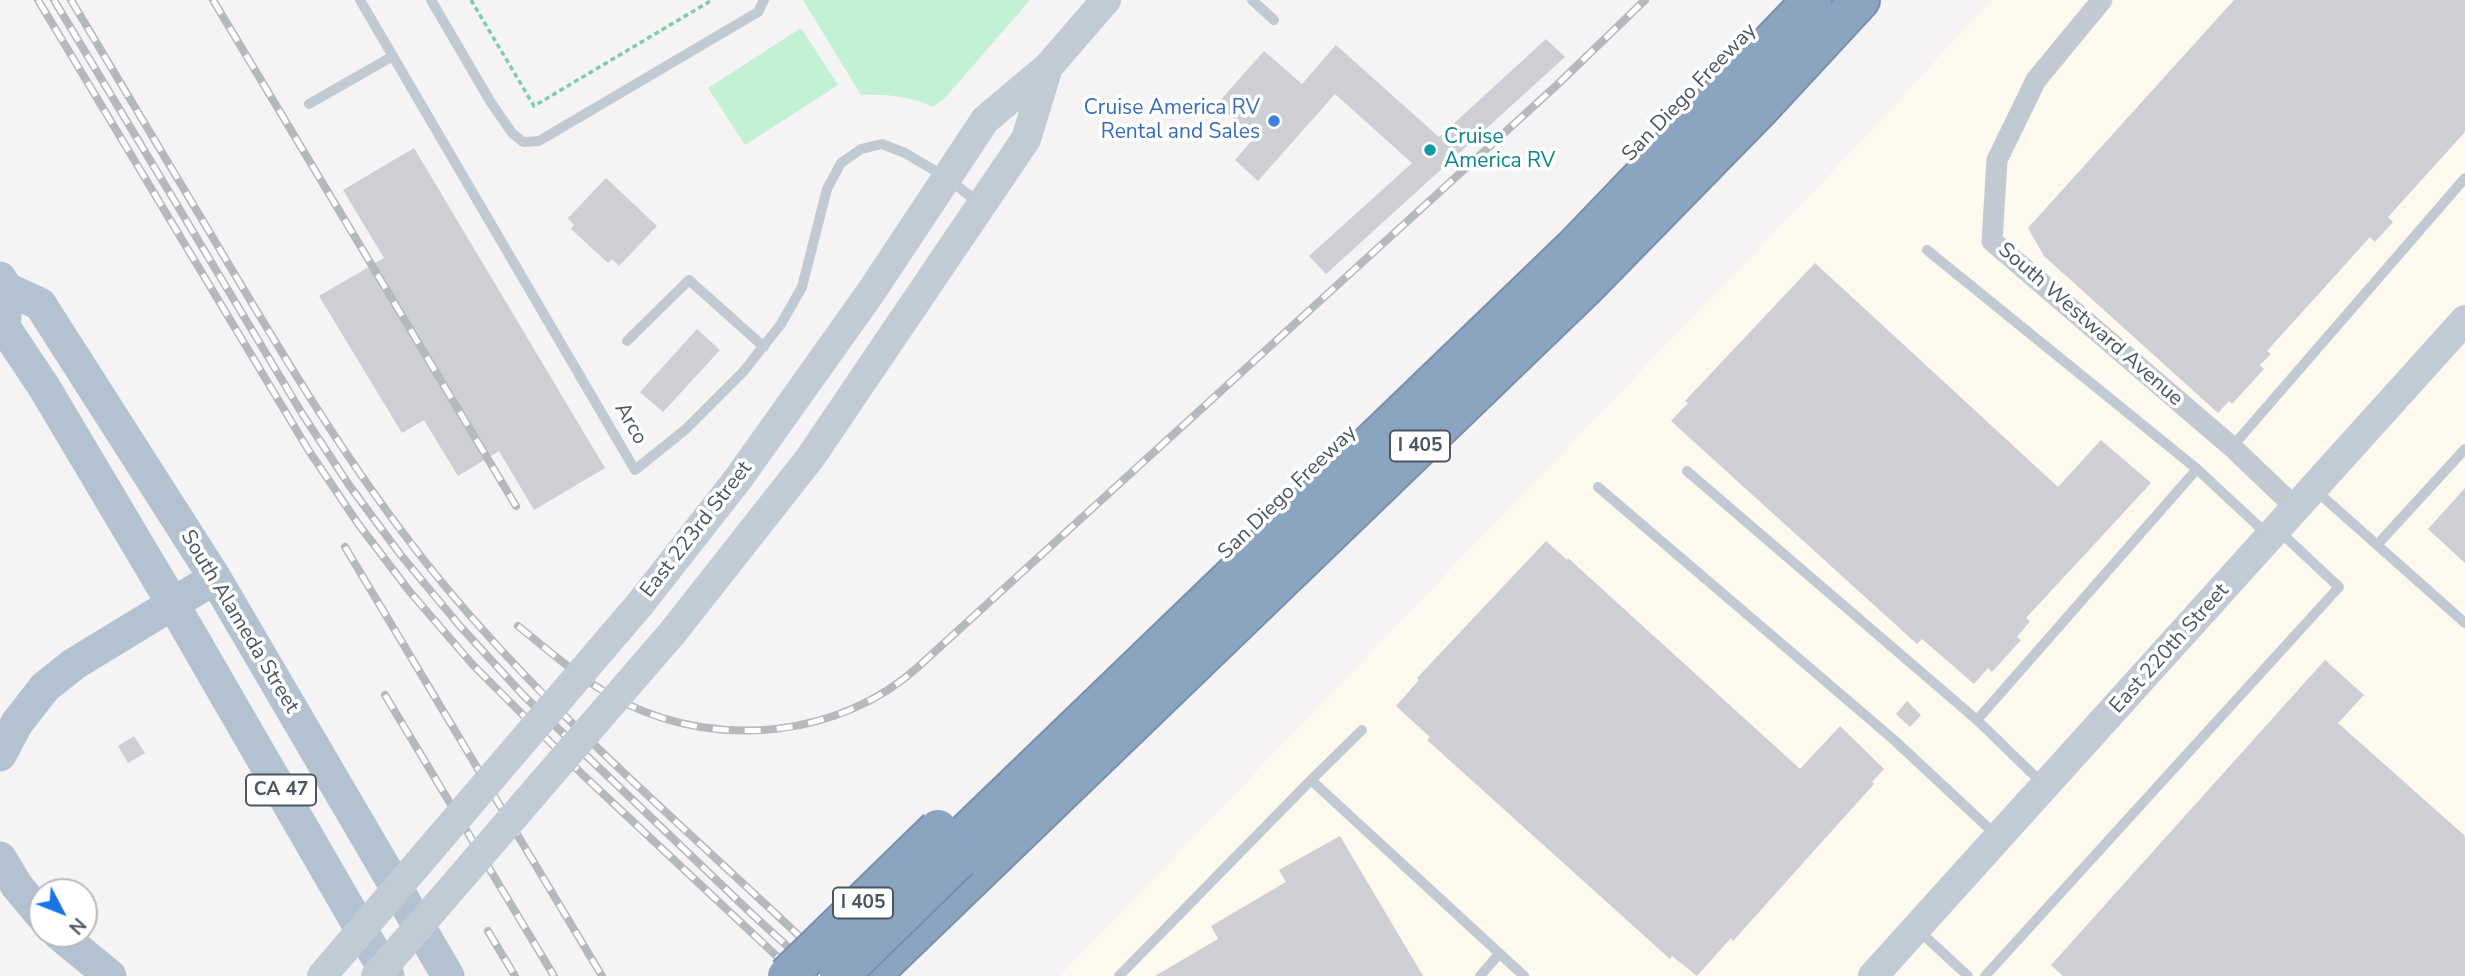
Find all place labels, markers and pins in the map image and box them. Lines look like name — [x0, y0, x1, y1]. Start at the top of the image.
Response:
place label: Cruise America RV Rental and Sales — [1084, 96, 1260, 146]
marker: Cruise America RV Rental and Sales — [1266, 113, 1282, 129]
place label: Cruise America RV — [1444, 125, 1555, 175]
marker: Cruise America RV — [1422, 142, 1438, 158]

